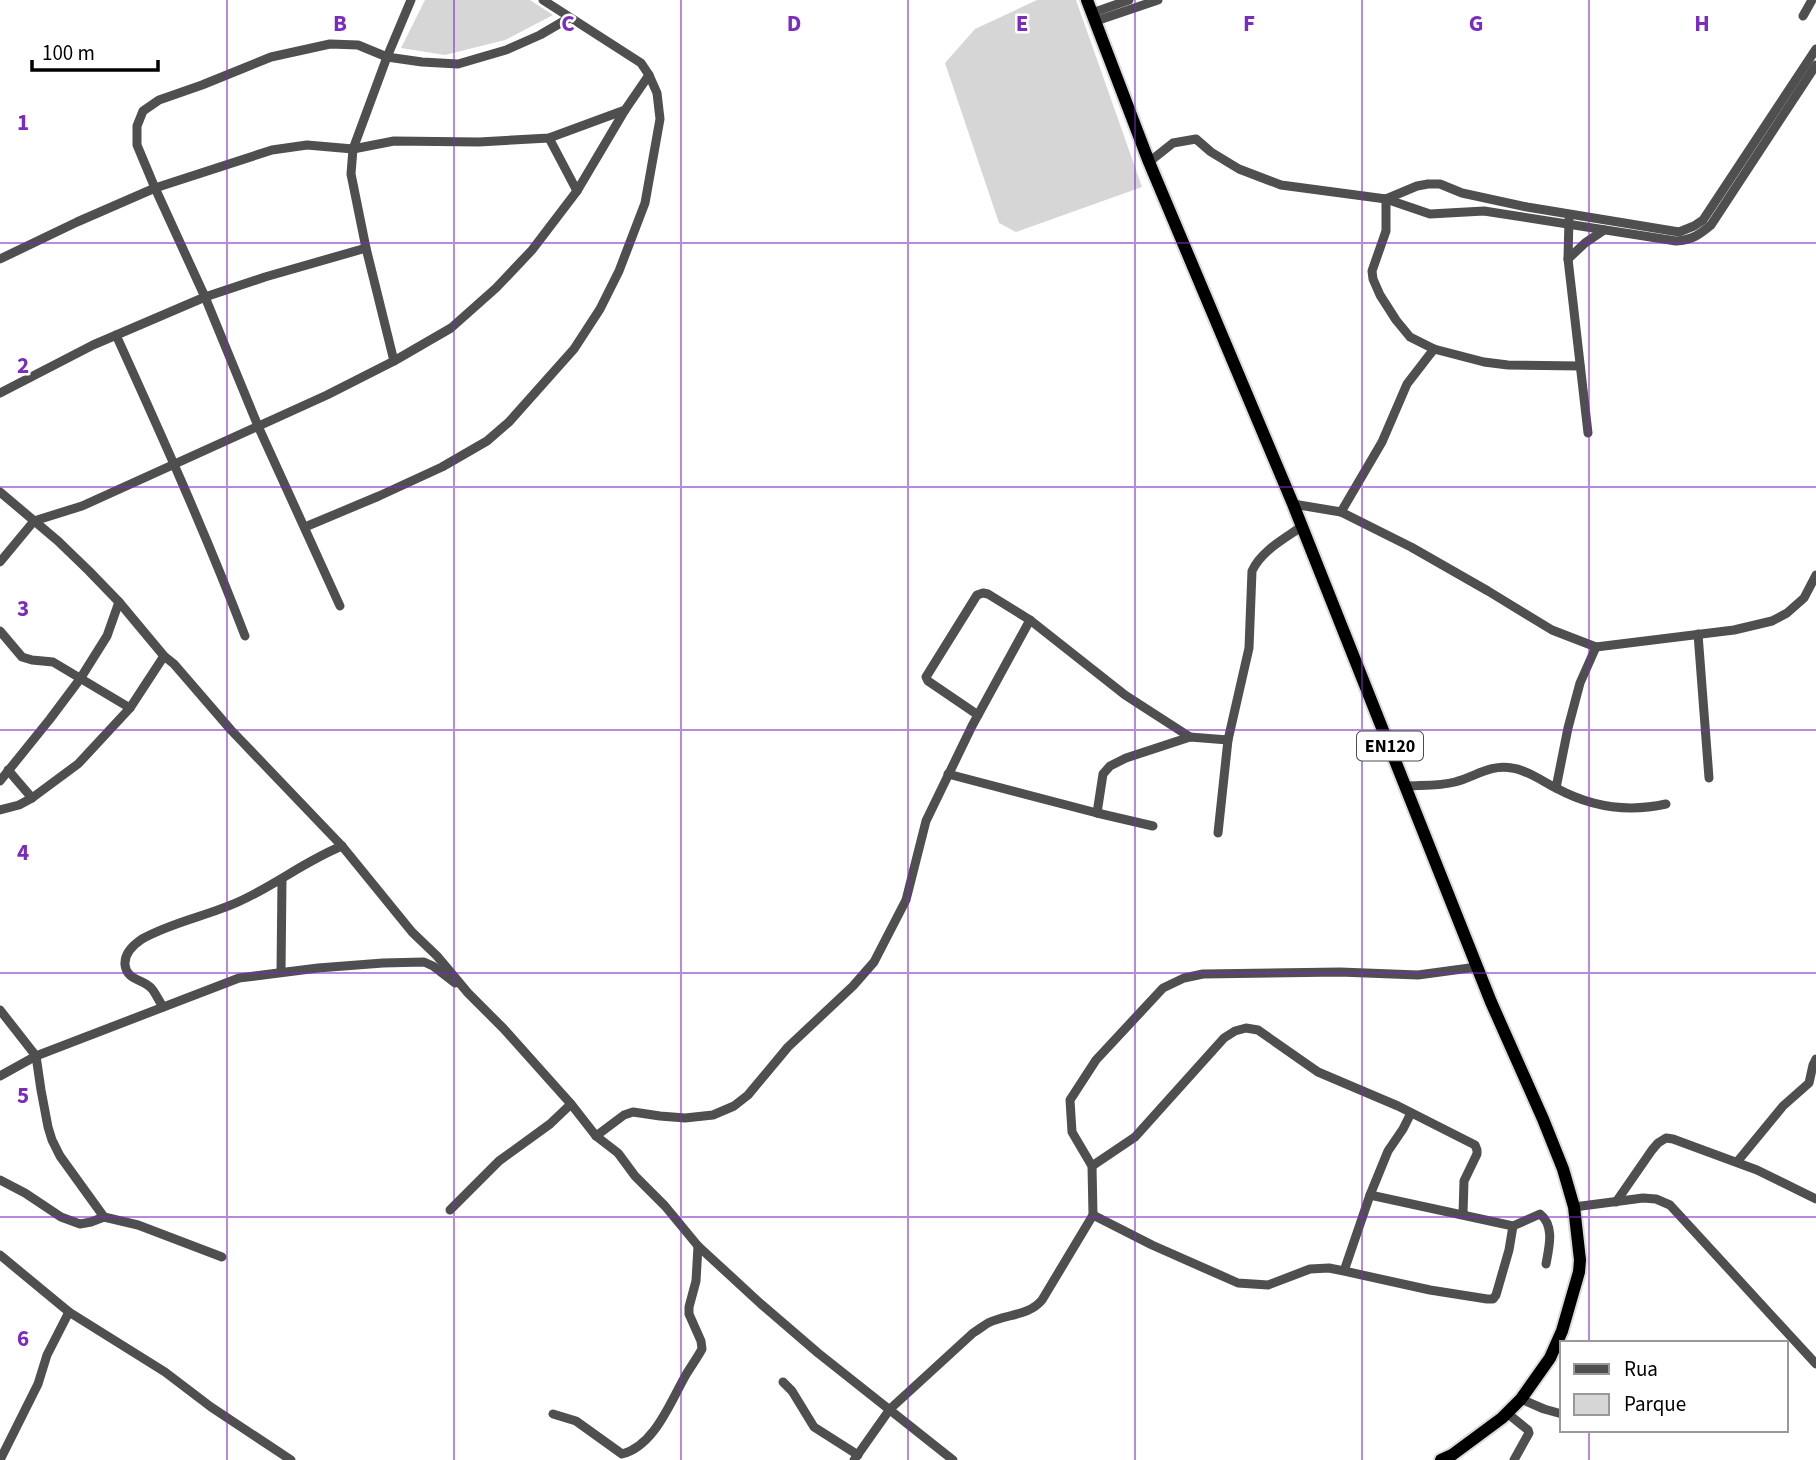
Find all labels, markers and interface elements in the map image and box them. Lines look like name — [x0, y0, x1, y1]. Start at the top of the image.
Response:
text: B — [333, 7, 347, 40]
text: C — [561, 7, 575, 40]
text: D — [787, 7, 801, 40]
text: E — [1016, 7, 1028, 40]
text: F — [1243, 7, 1255, 40]
text: G — [1469, 7, 1483, 40]
text: H — [1694, 7, 1710, 40]
scale bar — [32, 28, 158, 72]
text: 100 m — [42, 38, 95, 68]
text: 1 — [17, 106, 29, 139]
text: 2 — [17, 349, 29, 382]
text: 3 — [17, 592, 29, 625]
road number: EN120 — [1357, 732, 1423, 760]
text: 4 — [17, 836, 29, 869]
text: 5 — [17, 1079, 29, 1112]
text: 6 — [17, 1322, 29, 1355]
legend — [1560, 1341, 1788, 1432]
text: Rua — [1624, 1354, 1658, 1384]
text: Parque — [1624, 1389, 1686, 1419]

